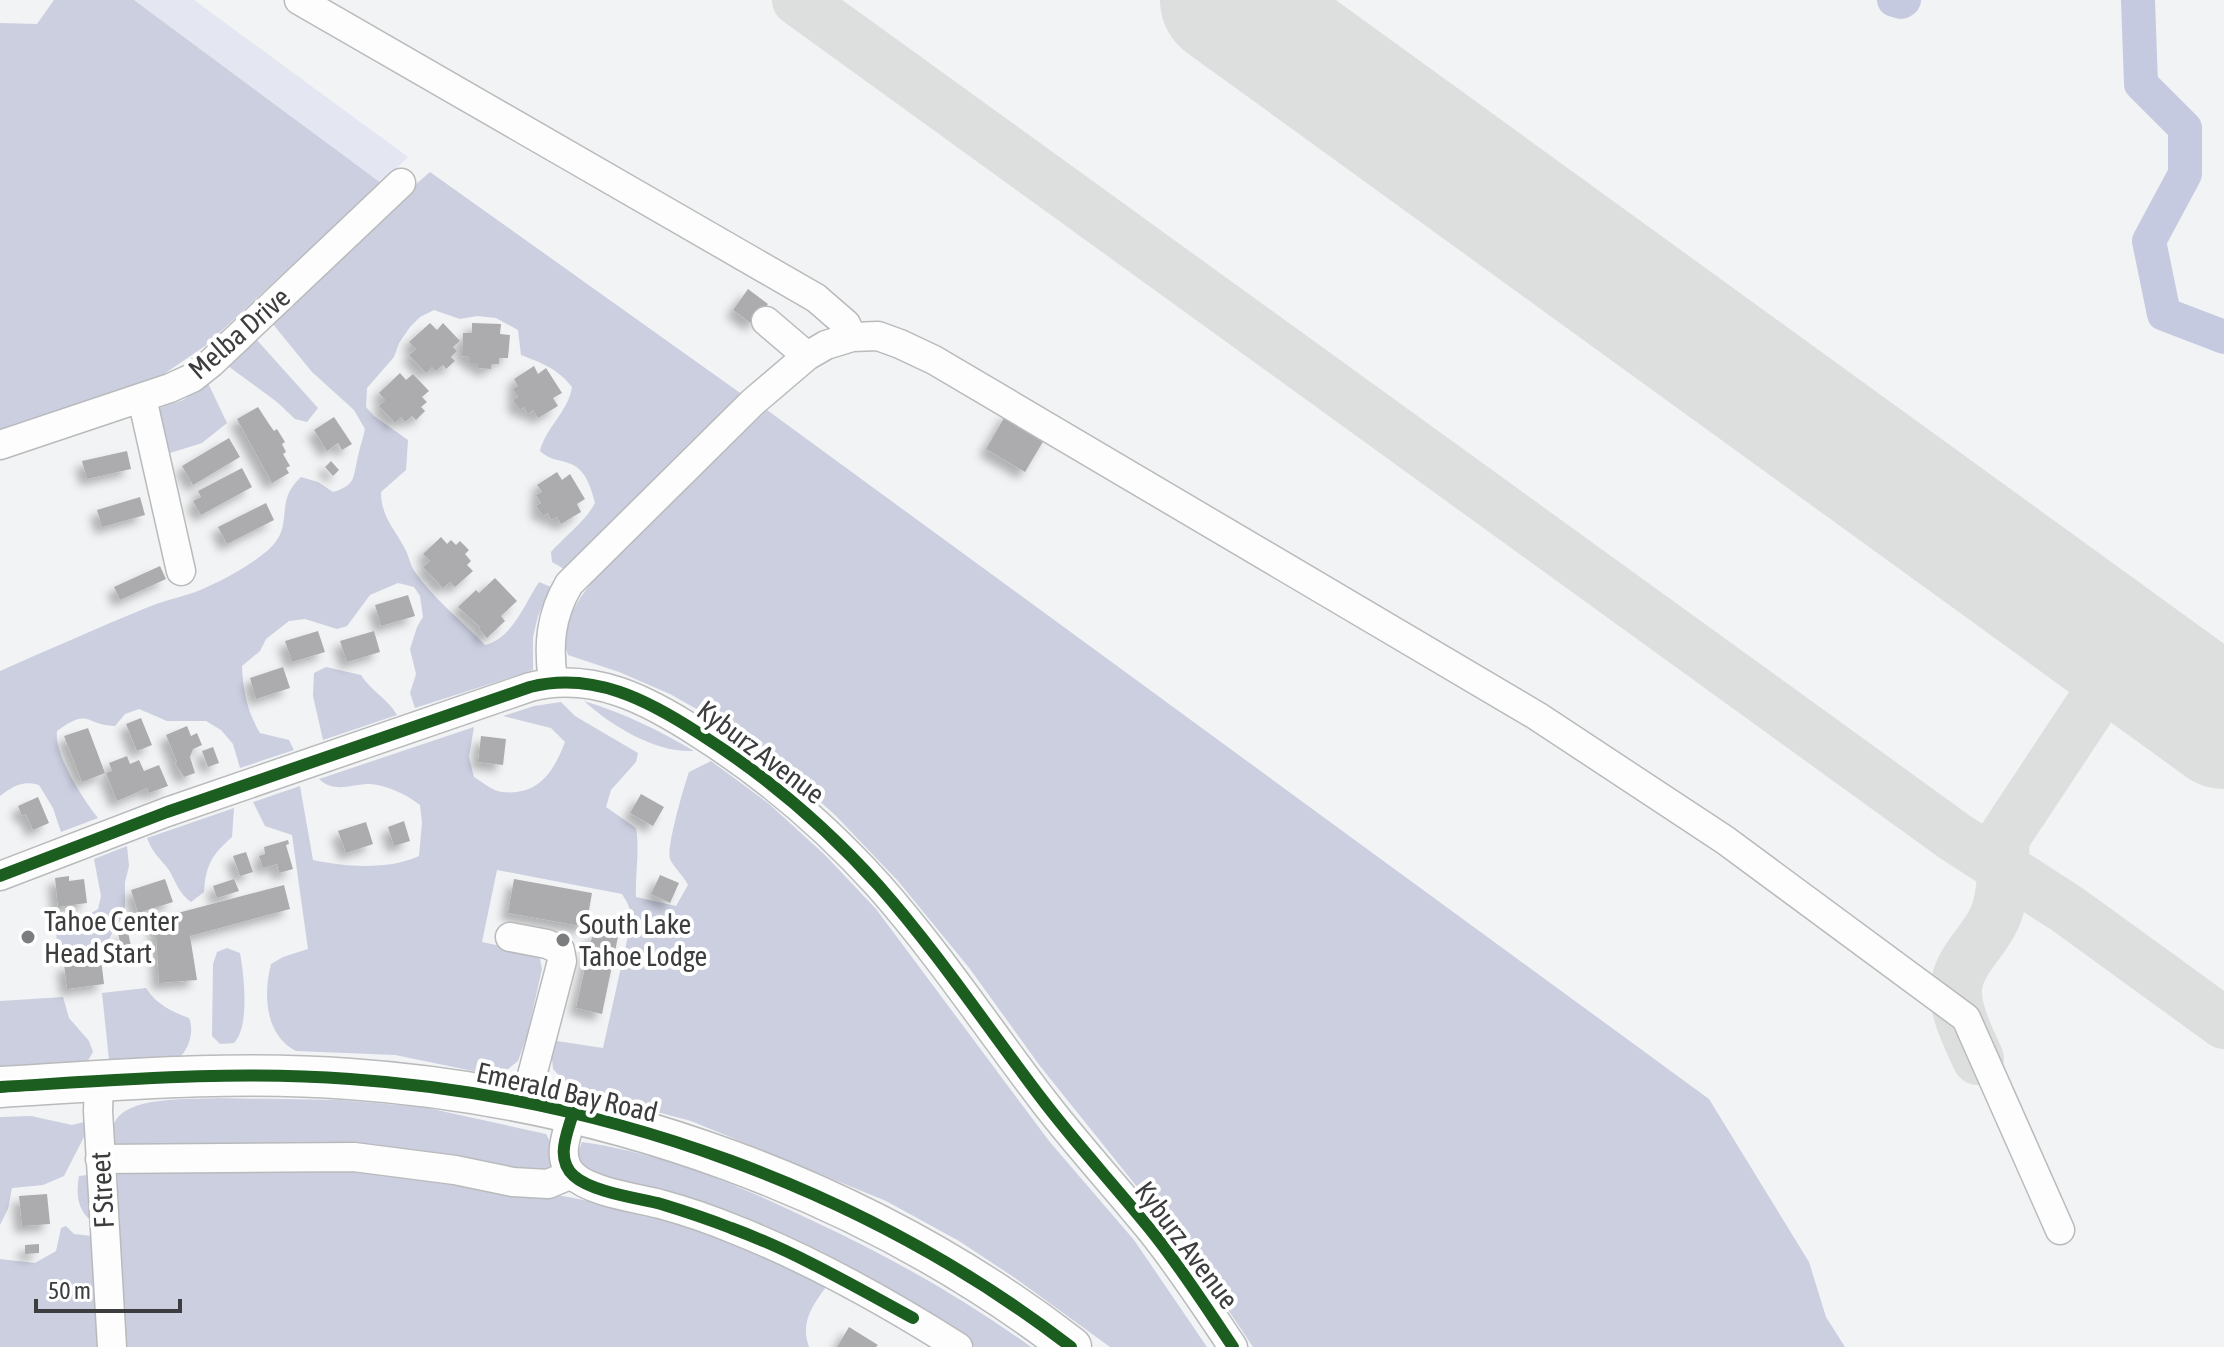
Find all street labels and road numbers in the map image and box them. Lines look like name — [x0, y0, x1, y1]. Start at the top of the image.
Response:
street label: Melba Drive — [182, 280, 296, 386]
street label: Kyburz Avenue — [691, 694, 831, 810]
street label: Emerald Bay Road — [473, 1056, 661, 1128]
street label: F Street — [84, 1151, 120, 1229]
street label: Kyburz Avenue — [1129, 1175, 1245, 1315]

